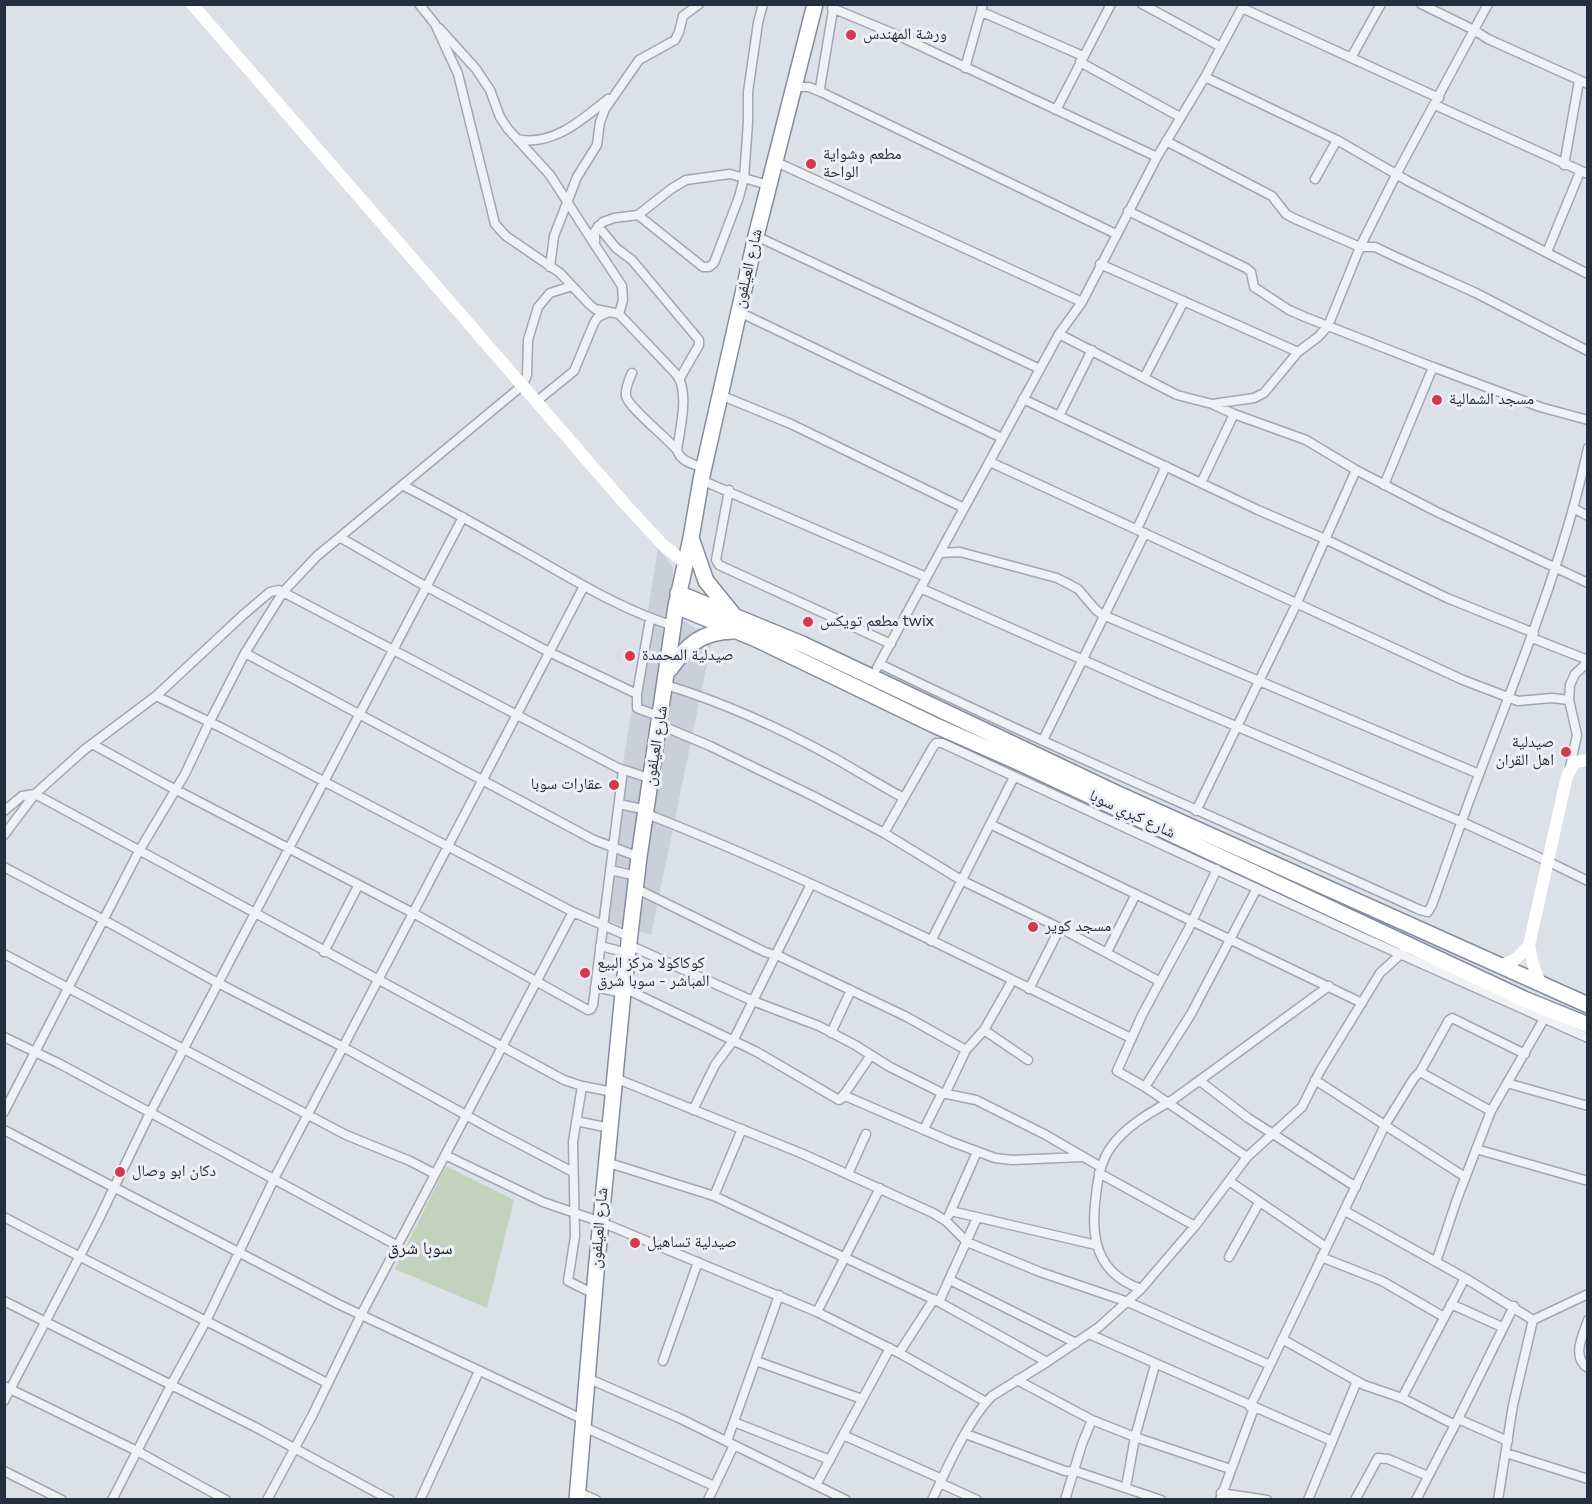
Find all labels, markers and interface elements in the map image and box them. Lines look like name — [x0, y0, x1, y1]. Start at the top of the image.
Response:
place label: ورشة المهندس — [863, 25, 947, 45]
marker: ورشة المهندس — [844, 28, 858, 42]
place label: مطعم وشواية الواحة — [823, 145, 902, 183]
marker: مطعم وشواية الواحة — [804, 157, 818, 171]
street label: شارع العيلفون — [731, 227, 767, 311]
place label: مسجد الشمالية — [1449, 390, 1534, 410]
marker: مسجد الشمالية — [1430, 393, 1444, 407]
place label: مطعم تويكس twix — [820, 612, 934, 632]
marker: مطعم تويكس twix — [801, 615, 815, 629]
place label: صيدلية المحمدة — [642, 646, 734, 666]
marker: صيدلية المحمدة — [623, 649, 637, 663]
street label: شارع العيلفون — [641, 704, 673, 788]
place label: صيدلية اهل القران — [1495, 733, 1554, 771]
marker: صيدلية اهل القران — [1559, 745, 1573, 759]
place label: عقارات سوبا — [531, 775, 602, 795]
marker: عقارات سوبا — [607, 778, 621, 792]
street label: شارع كبري سوبا — [1086, 787, 1178, 843]
place label: مسجد كوير — [1045, 917, 1111, 937]
marker: مسجد كوير — [1026, 920, 1040, 934]
place label: كوكاكولا مركز البيع المباشر - سوبا شرق — [597, 954, 709, 992]
marker: كوكاكولا مركز البيع المباشر - سوبا شرق — [578, 966, 592, 980]
place label: دكان ابو وصال — [132, 1162, 216, 1182]
marker: دكان ابو وصال — [113, 1165, 127, 1179]
street label: شارع العيلفون — [587, 1187, 613, 1269]
place label: صيدلية تساهيل — [647, 1233, 737, 1253]
marker: صيدلية تساهيل — [628, 1236, 642, 1250]
district label: سوبا شرق — [387, 1239, 453, 1261]

